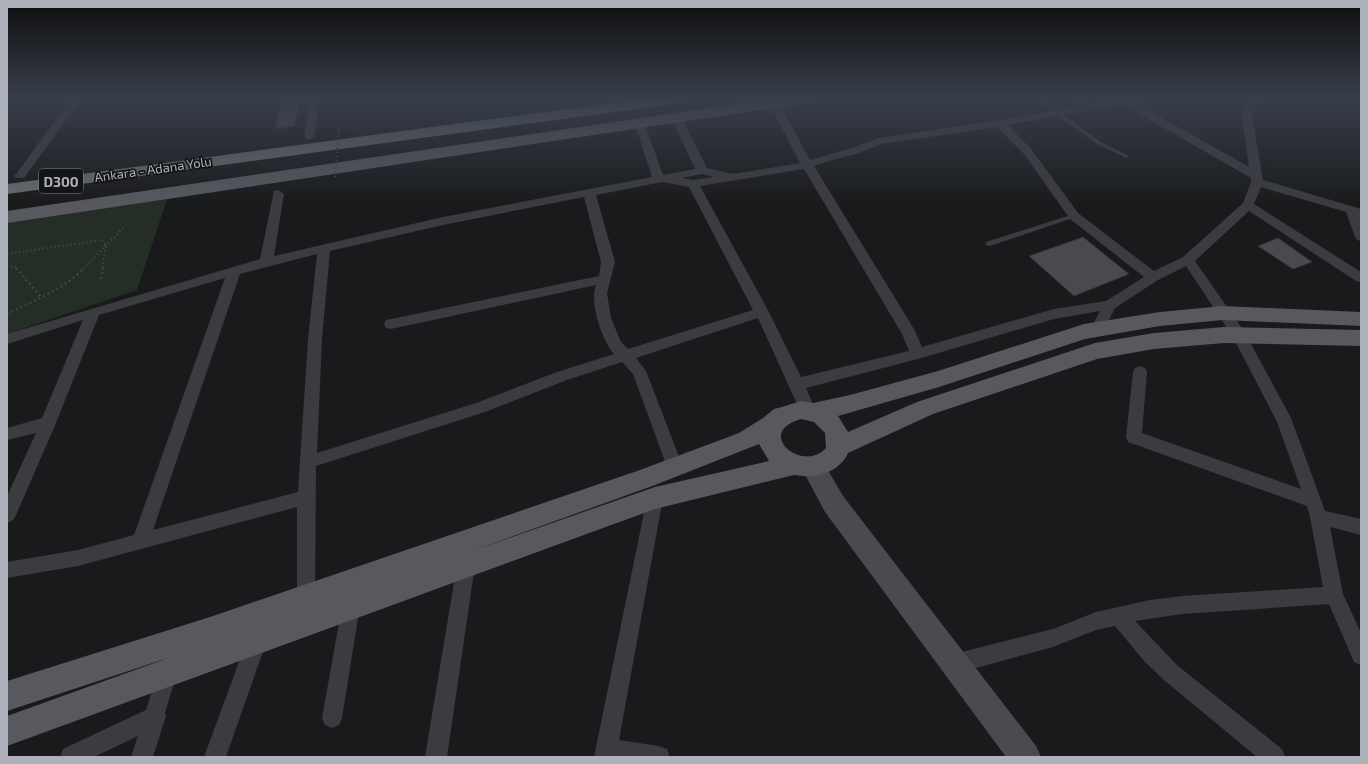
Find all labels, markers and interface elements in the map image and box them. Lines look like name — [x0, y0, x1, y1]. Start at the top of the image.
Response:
street label: Ankara - Adana Yolu — [93, 153, 213, 185]
road number: D300 — [39, 169, 83, 193]

